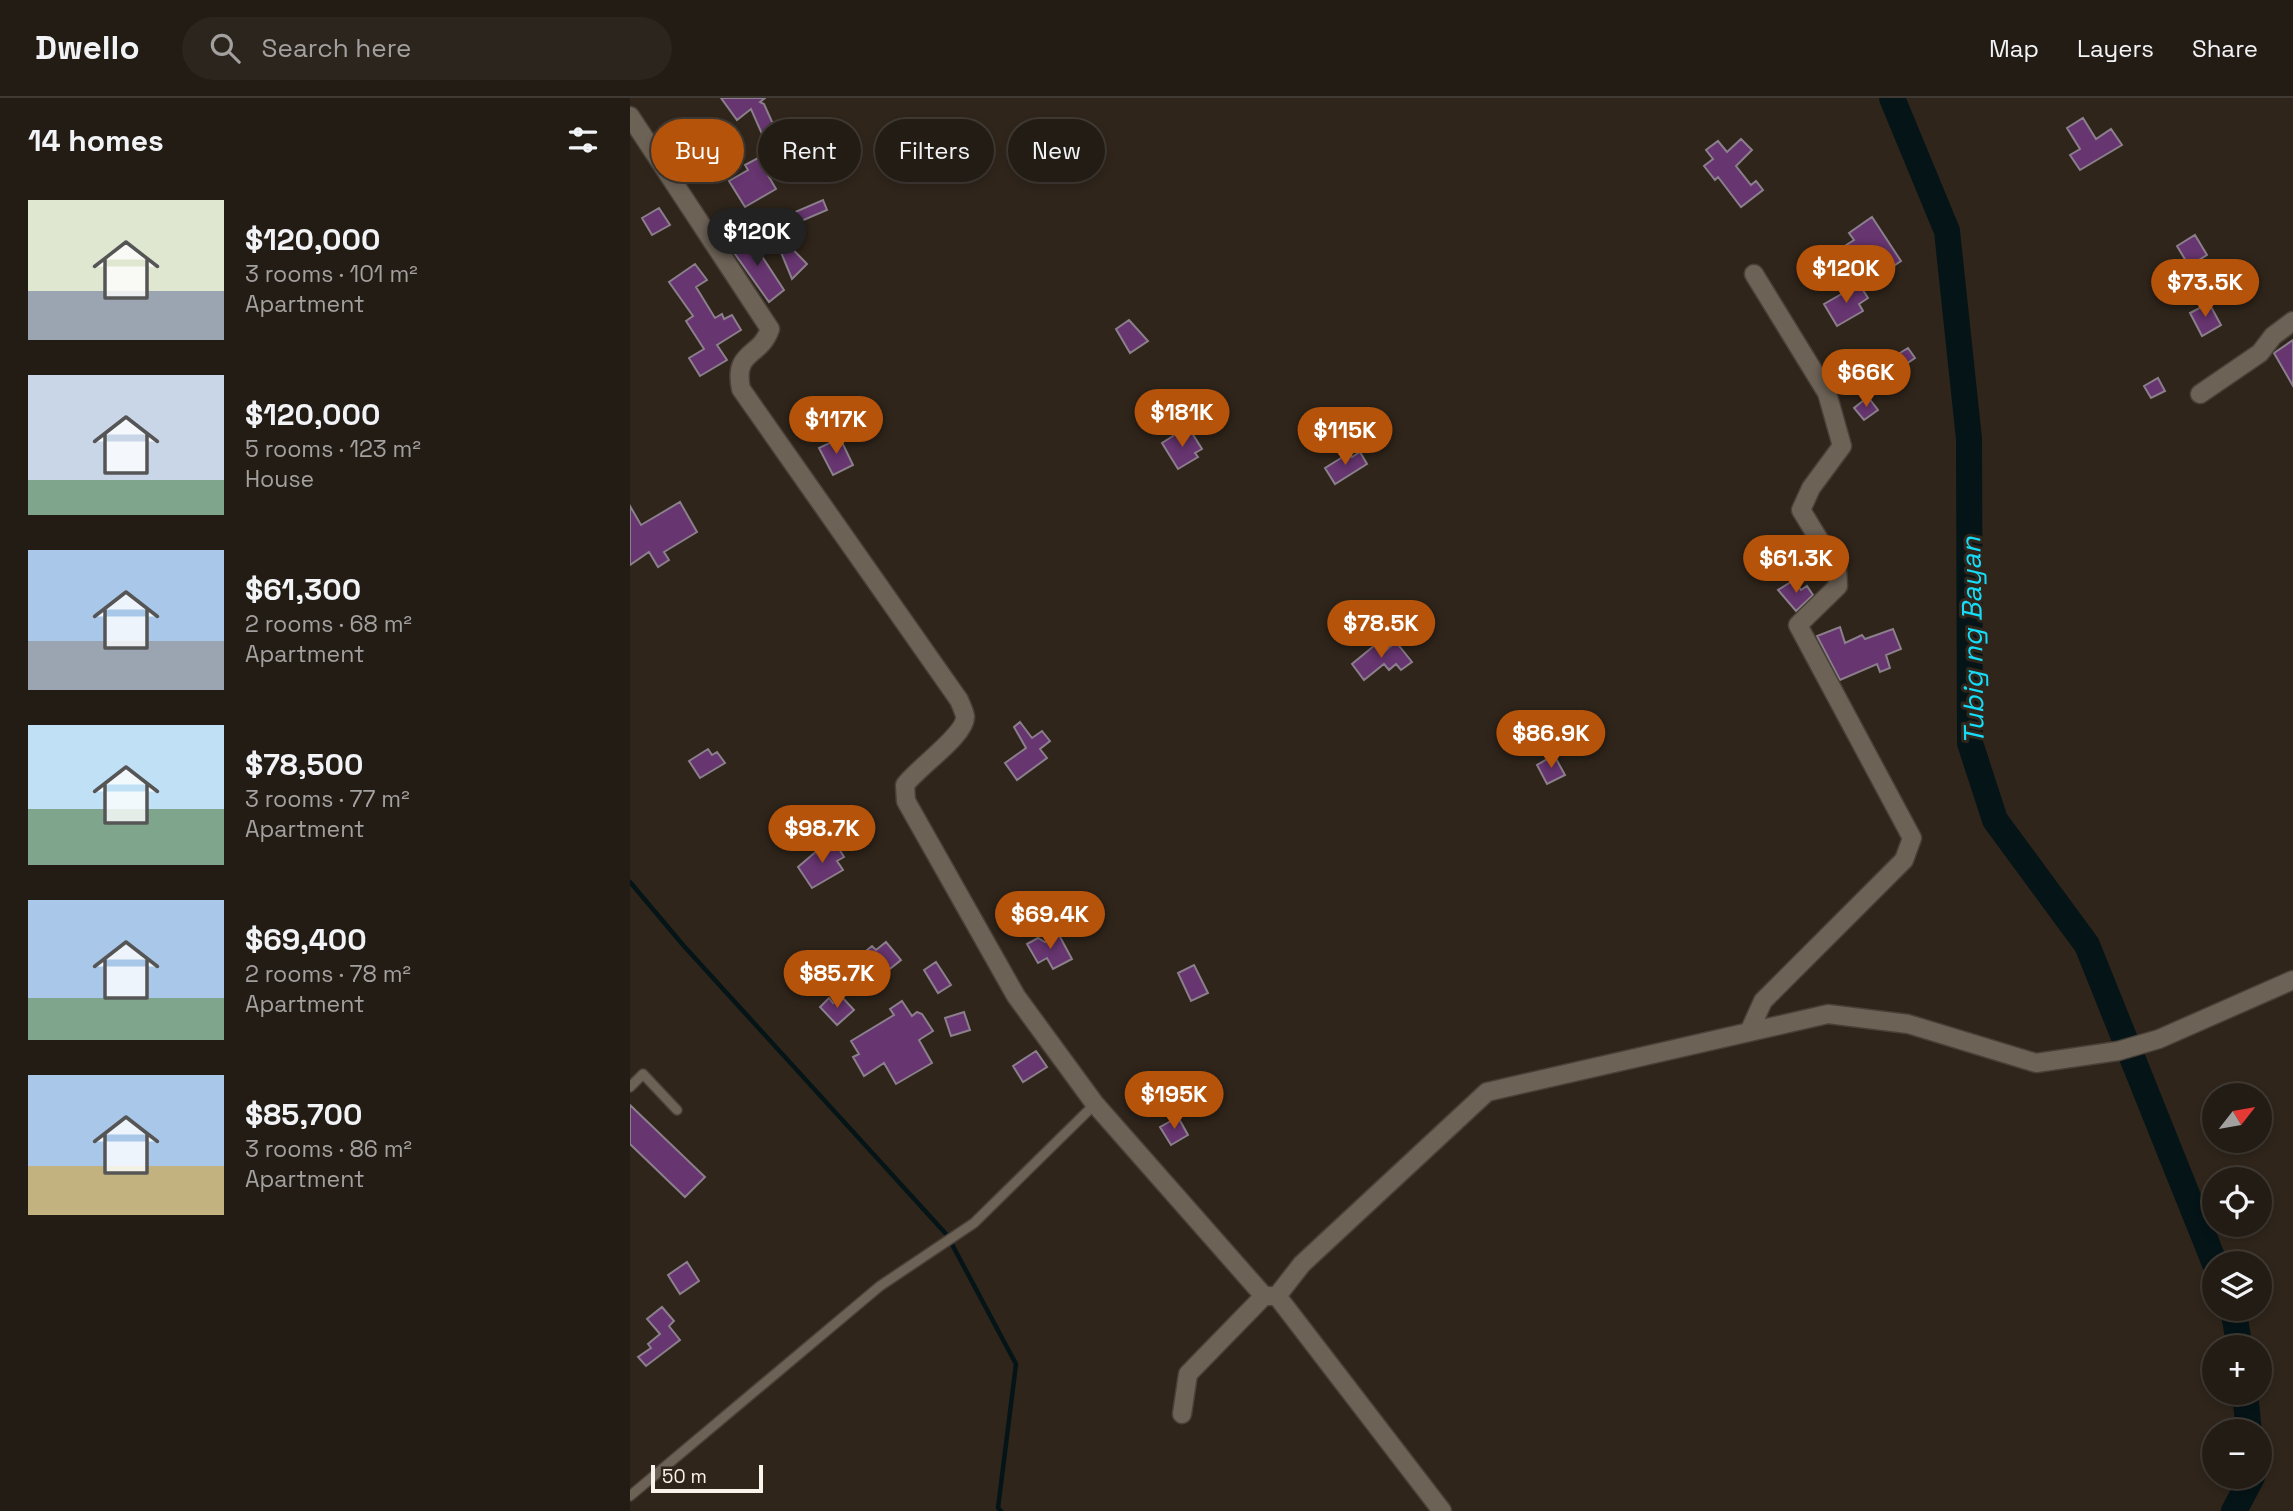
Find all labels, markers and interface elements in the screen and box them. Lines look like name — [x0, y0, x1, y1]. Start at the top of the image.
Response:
search box — [182, 17, 672, 80]
text: Dwello — [35, 27, 140, 69]
icon: search — [206, 29, 244, 67]
text: Search here — [262, 31, 411, 65]
text: Map — [1989, 33, 2039, 64]
text: Layers — [2077, 33, 2154, 64]
text: Share — [2192, 33, 2258, 64]
chip: Buy — [651, 119, 744, 182]
chip: Rent — [758, 119, 861, 182]
chip: Filters — [875, 119, 994, 182]
chip: New — [1008, 119, 1105, 182]
text: 14 homes — [28, 121, 164, 160]
icon: filters — [564, 121, 602, 159]
pin: $120K — [708, 208, 806, 268]
text: $120K — [723, 216, 791, 246]
text: $120,000 — [245, 220, 380, 259]
icon: home — [84, 228, 168, 312]
pin: $120K — [1797, 246, 1895, 305]
text: $120K — [1812, 253, 1880, 283]
text: 3 rooms · 101 m² — [245, 259, 418, 289]
pin: $73.5K — [2148, 260, 2262, 319]
text: $73.5K — [2167, 267, 2243, 297]
text: Apartment — [245, 289, 365, 319]
pin: $66K — [1825, 350, 1907, 409]
text: $66K — [1838, 357, 1894, 387]
pin: $181K — [1133, 390, 1231, 449]
text: $120,000 — [245, 395, 380, 434]
pin: $117K — [787, 396, 885, 456]
text: $181K — [1151, 397, 1213, 427]
icon: home — [84, 403, 168, 487]
text: $117K — [805, 404, 867, 434]
pin: $115K — [1296, 408, 1394, 467]
text: $115K — [1314, 415, 1376, 445]
text: 5 rooms · 123 m² — [245, 434, 421, 464]
text: House — [245, 464, 314, 494]
pin: $61.3K — [1739, 536, 1853, 595]
water label: Tubig ng Bayan — [1952, 536, 1992, 746]
text: $61.3K — [1759, 543, 1833, 573]
text: $61,300 — [245, 570, 361, 609]
icon: home — [84, 578, 168, 662]
pin: $78.5K — [1324, 601, 1438, 660]
text: $78.5K — [1343, 608, 1419, 638]
text: 2 rooms · 68 m² — [245, 609, 412, 639]
text: Apartment — [245, 639, 365, 669]
pin: $86.9K — [1494, 710, 1608, 770]
text: $86.9K — [1512, 718, 1590, 748]
text: $78,500 — [245, 745, 364, 784]
icon: home — [84, 753, 168, 837]
text: 3 rooms · 77 m² — [245, 784, 410, 814]
pin: $98.7K — [765, 806, 879, 865]
text: $98.7K — [784, 813, 860, 843]
text: Apartment — [245, 814, 365, 844]
pin: $69.4K — [993, 892, 1107, 951]
text: $69.4K — [1011, 899, 1089, 929]
text: $69,400 — [245, 920, 367, 959]
icon: home — [84, 928, 168, 1012]
pin: $85.7K — [780, 950, 894, 1010]
text: $85.7K — [800, 958, 874, 988]
text: 2 rooms · 78 m² — [245, 959, 411, 989]
text: Apartment — [245, 989, 365, 1019]
pin: $195K — [1125, 1072, 1223, 1131]
text: $195K — [1141, 1079, 1207, 1109]
north arrow — [2202, 1083, 2272, 1153]
map controls — [2202, 1083, 2272, 1489]
text: $85,700 — [245, 1095, 362, 1134]
icon: home — [84, 1103, 168, 1187]
text: 3 rooms · 86 m² — [245, 1134, 412, 1164]
text: Apartment — [245, 1164, 365, 1194]
button: locate — [2202, 1167, 2272, 1237]
button: layers — [2202, 1251, 2272, 1321]
button: + — [2202, 1335, 2272, 1405]
button: − — [2202, 1419, 2272, 1489]
scale bar — [651, 1462, 763, 1494]
text: 50 m — [662, 1464, 707, 1489]

